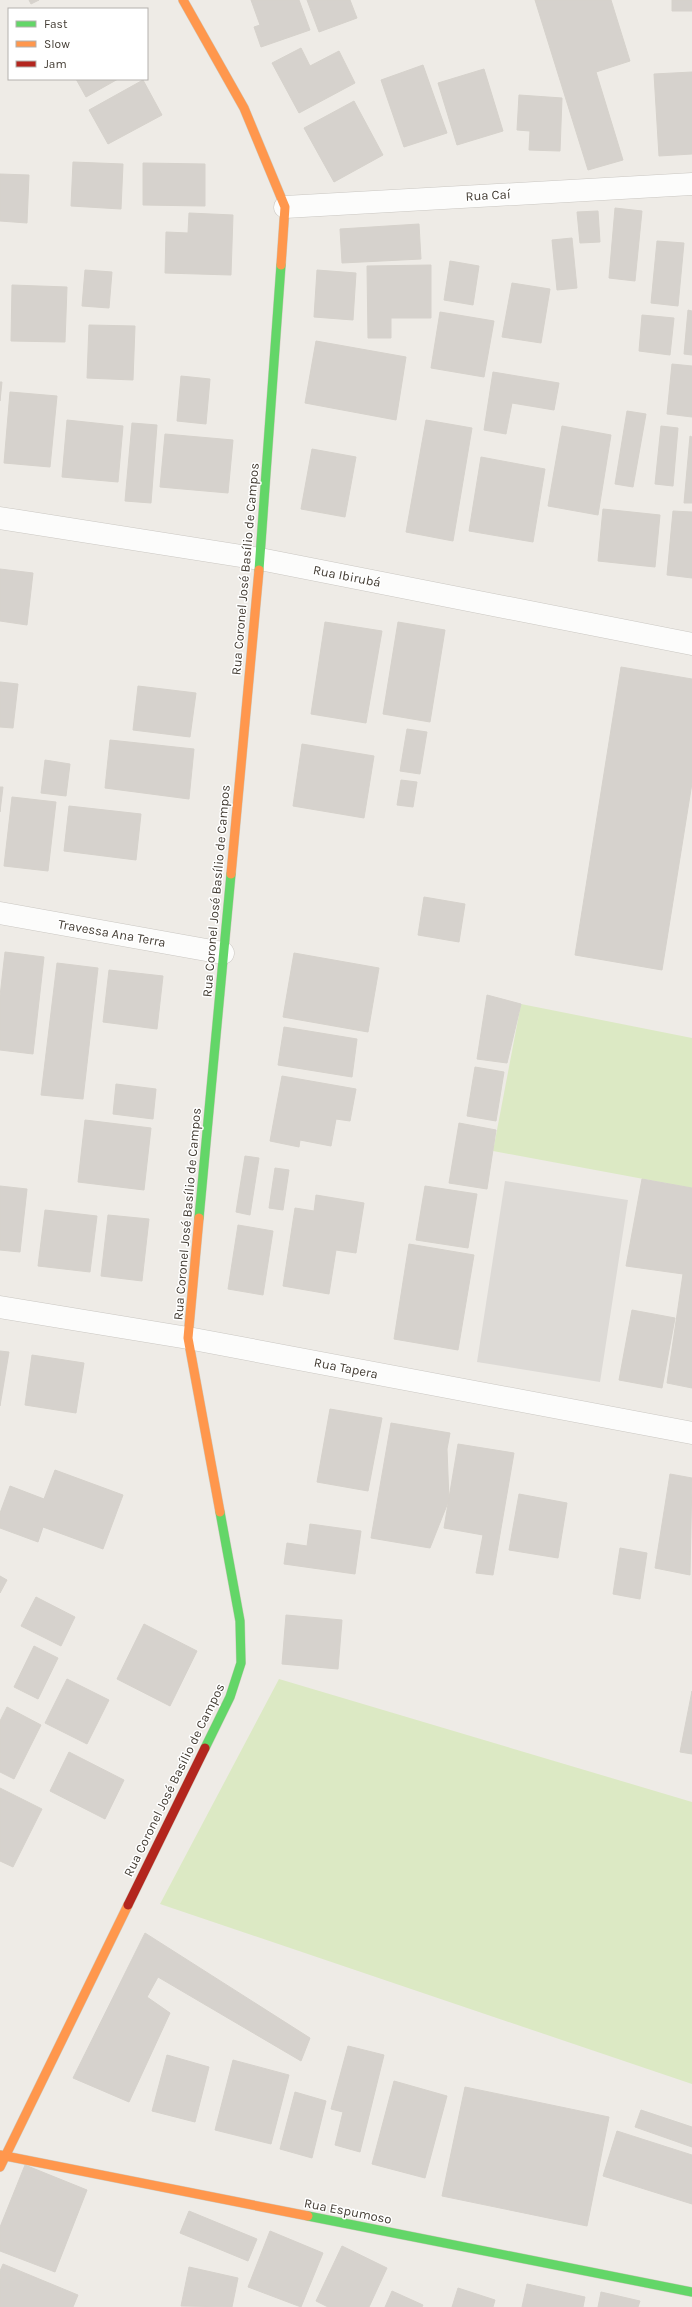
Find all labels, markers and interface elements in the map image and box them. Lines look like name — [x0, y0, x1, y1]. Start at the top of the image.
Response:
legend — [8, 8, 148, 80]
text: Fast — [44, 17, 68, 31]
text: Slow — [44, 37, 70, 51]
text: Jam — [44, 57, 67, 71]
street label: Rua Caí — [465, 186, 511, 204]
street label: Rua Coronel José Basílio de Campos — [228, 462, 262, 676]
street label: Rua Ibirubá — [312, 562, 382, 590]
street label: Rua Coronel José Basílio de Campos — [199, 784, 233, 998]
street label: Travessa Ana Terra — [57, 916, 167, 950]
street label: Rua Coronel José Basílio de Campos — [170, 1107, 204, 1321]
street label: Rua Tapera — [313, 1354, 379, 1382]
street label: Rua Coronel José Basílio de Campos — [121, 1681, 228, 1879]
street label: Rua Espumoso — [303, 2195, 393, 2227]

